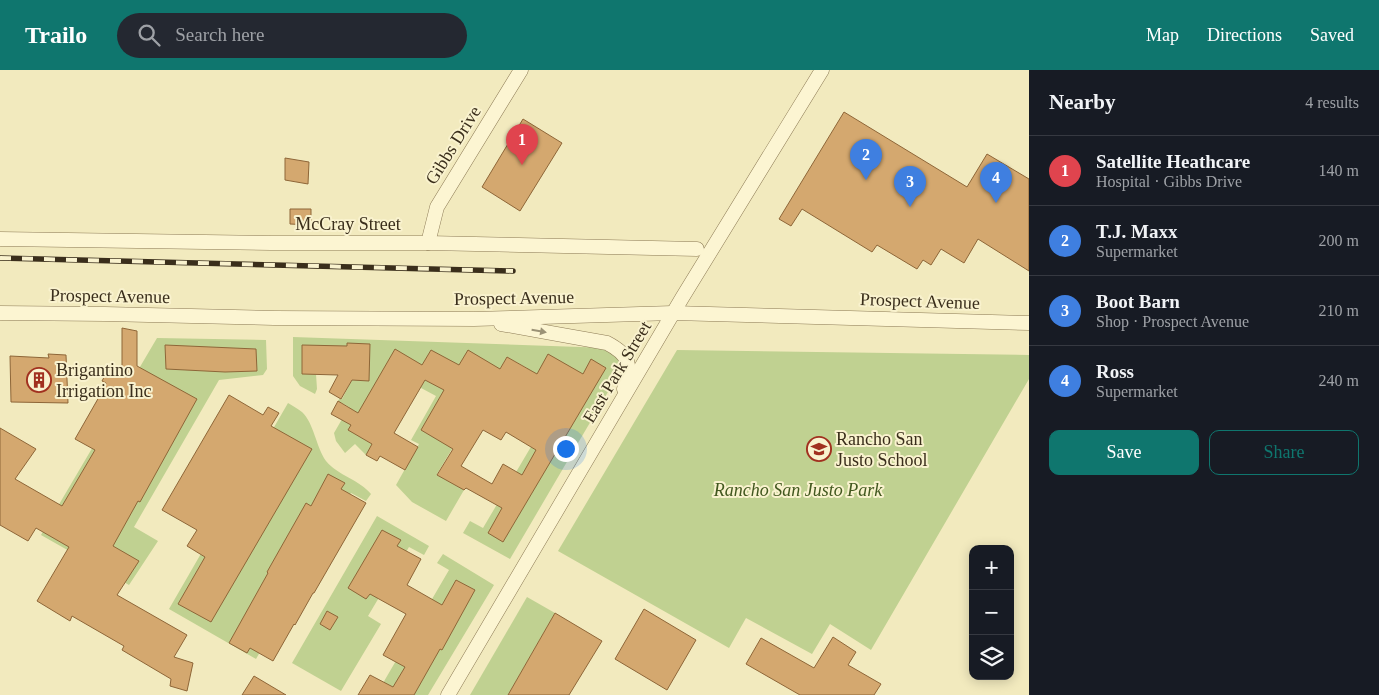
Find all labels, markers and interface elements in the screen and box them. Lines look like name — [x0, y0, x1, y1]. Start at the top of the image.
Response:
search box — [117, 13, 467, 58]
icon: search — [135, 21, 163, 49]
text: Trailo — [25, 22, 87, 48]
text: Search here — [175, 24, 264, 45]
text: Map — [1146, 25, 1179, 45]
text: Directions — [1207, 25, 1282, 45]
text: Saved — [1310, 25, 1354, 45]
text: Nearby — [1049, 90, 1116, 114]
text: 4 results — [1305, 94, 1359, 111]
street label: Gibbs Drive — [421, 102, 485, 188]
pin: 1 — [506, 124, 538, 165]
pin: 2 — [850, 139, 882, 180]
text: Satellite Heathcare — [1096, 151, 1250, 172]
pin: 4 — [980, 162, 1012, 203]
text: 1 — [1061, 162, 1069, 179]
text: 140 m — [1319, 162, 1359, 179]
pin: 3 — [894, 166, 926, 207]
text: Hospital · Gibbs Drive — [1096, 173, 1242, 190]
street label: McCray Street — [295, 214, 401, 234]
text: T.J. Maxx — [1096, 221, 1177, 242]
text: 2 — [1061, 232, 1069, 249]
text: 200 m — [1319, 232, 1359, 249]
text: Supermarket — [1096, 243, 1178, 260]
street label: Prospect Avenue — [50, 285, 170, 307]
street label: Prospect Avenue — [454, 287, 574, 309]
street label: Prospect Avenue — [860, 289, 980, 313]
text: Boot Barn — [1096, 291, 1180, 312]
text: 3 — [1061, 302, 1069, 319]
text: 210 m — [1319, 302, 1359, 319]
text: Shop · Prospect Avenue — [1096, 313, 1249, 330]
street label: East Park Street — [579, 318, 655, 426]
one-way arrow — [531, 327, 547, 335]
place label: Brigantino Irrigation Inc — [56, 360, 151, 401]
text: Ross — [1096, 361, 1134, 382]
building icon: Brigantino Irrigation Inc — [26, 367, 52, 393]
text: 4 — [1061, 372, 1069, 389]
text: 240 m — [1319, 372, 1359, 389]
text: Supermarket — [1096, 383, 1178, 400]
place label: Rancho San Justo School — [836, 429, 928, 470]
button: Save — [1049, 430, 1199, 475]
button: Share — [1209, 430, 1359, 475]
your location — [553, 436, 579, 462]
school or university icon: Rancho San Justo School — [806, 436, 832, 462]
park label: Rancho San Justo Park — [713, 480, 883, 500]
map controls — [969, 545, 1014, 680]
button: + — [969, 545, 1014, 590]
button: − — [969, 590, 1014, 635]
button: layers — [969, 635, 1014, 680]

